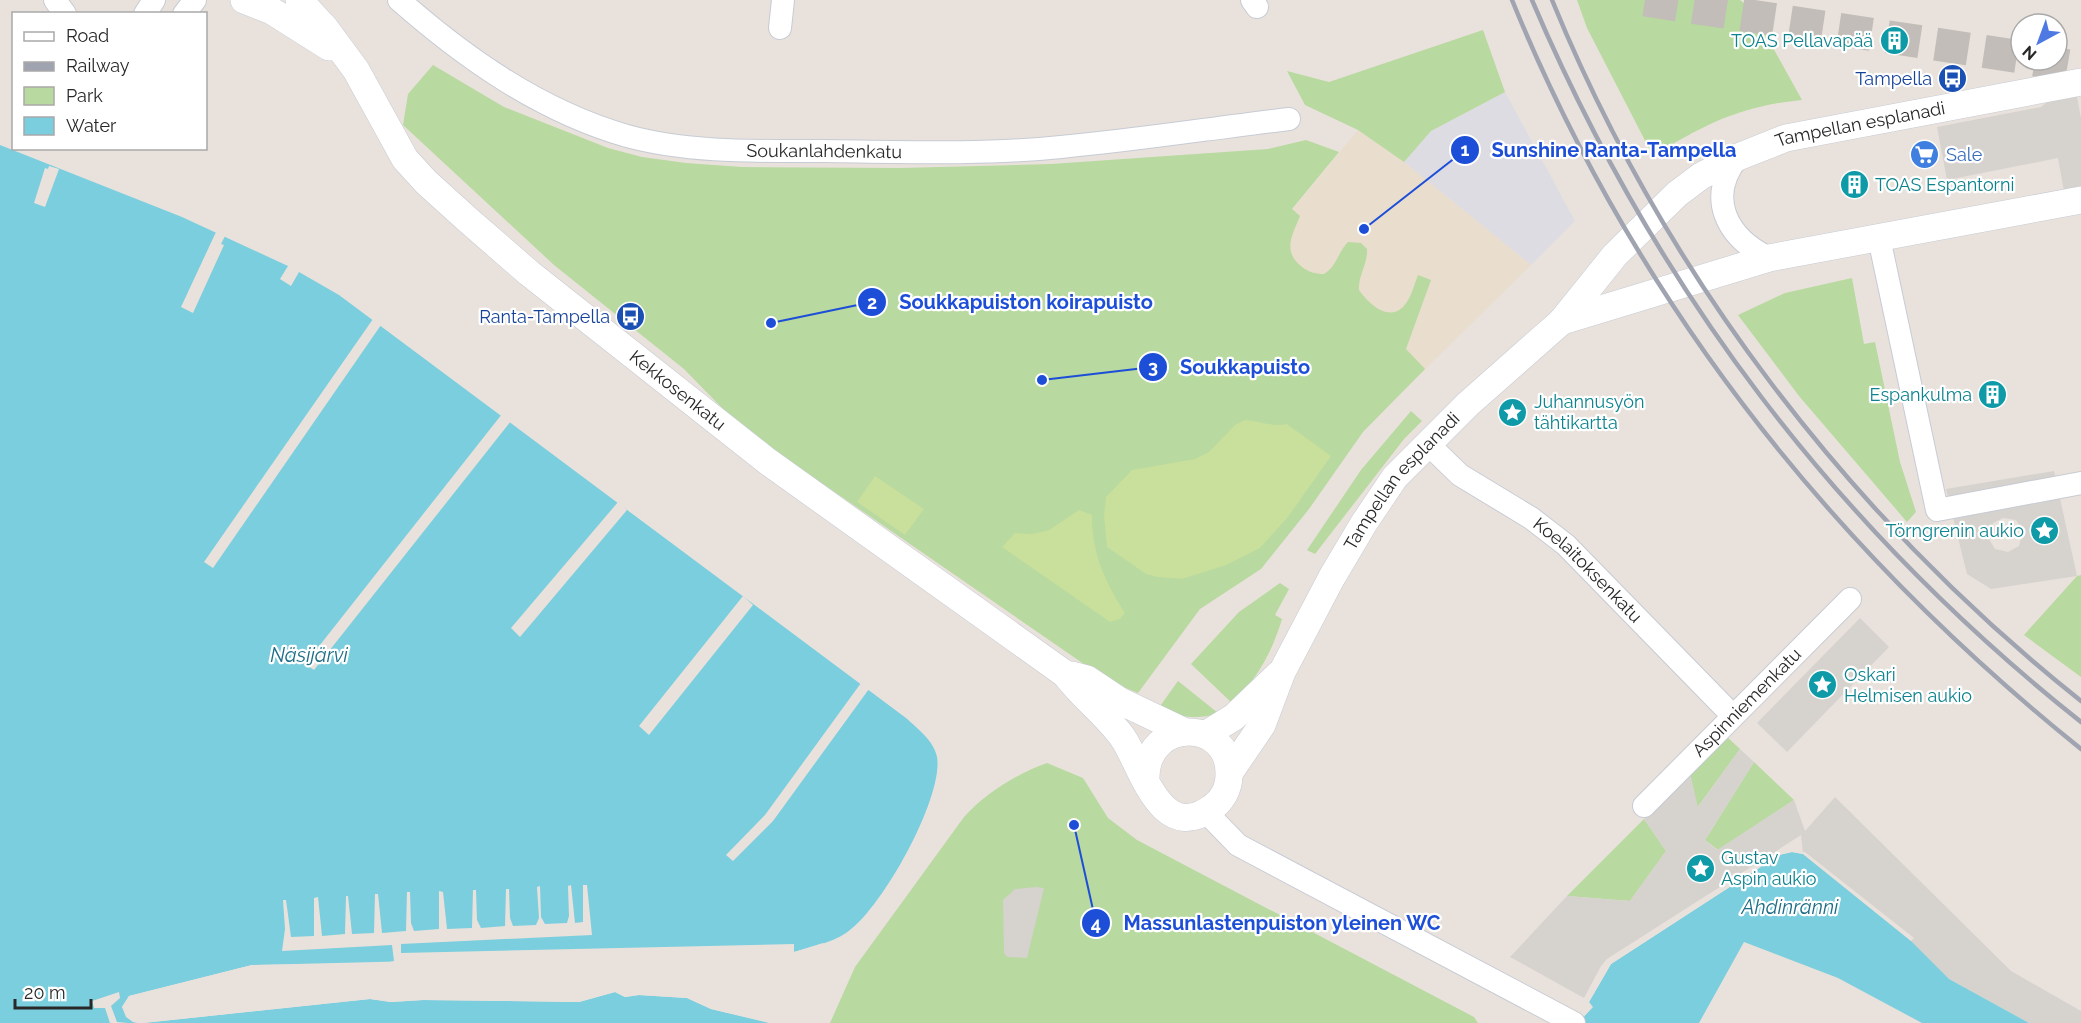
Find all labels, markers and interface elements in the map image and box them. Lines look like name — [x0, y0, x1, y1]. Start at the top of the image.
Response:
legend — [12, 12, 207, 150]
north arrow — [2009, 12, 2069, 72]
text: Road — [66, 25, 109, 46]
building icon: TOAS Pellavapää — [1878, 25, 1910, 57]
place label: TOAS Pellavapää — [1731, 30, 1873, 51]
text: N — [2019, 42, 2040, 64]
text: Railway — [66, 55, 130, 76]
bus stop icon: Tampella — [1937, 63, 1969, 95]
place label: Tampella — [1855, 68, 1932, 89]
text: Park — [66, 85, 103, 106]
street label: Tampellan esplanadi — [1772, 97, 1947, 151]
text: Water — [66, 115, 117, 136]
callout: Sunshine Ranta-Tampella — [1450, 131, 1749, 169]
text: Sunshine Ranta-Tampella — [1491, 138, 1737, 162]
text: 1 — [1461, 139, 1470, 160]
supermarket icon: Sale — [1909, 139, 1941, 171]
street label: Soukanlahdenkatu — [746, 140, 902, 162]
place label: Sale — [1946, 144, 1983, 165]
building icon: TOAS Espantorni — [1838, 169, 1870, 201]
place label: TOAS Espantorni — [1875, 174, 2014, 195]
callout: Soukkapuiston koirapuisto — [857, 283, 1165, 321]
text: Soukkapuiston koirapuisto — [899, 290, 1153, 314]
text: 2 — [867, 292, 877, 313]
bus stop icon: Ranta-Tampella — [615, 301, 647, 333]
place label: Ranta-Tampella — [479, 306, 610, 327]
street label: Kekkosenkatu — [626, 346, 730, 434]
callout: Soukkapuisto — [1138, 348, 1322, 386]
text: Soukkapuisto — [1180, 355, 1310, 379]
text: 3 — [1148, 356, 1158, 377]
building icon: Espankulma — [1977, 379, 2009, 411]
place label: Espankulma — [1869, 384, 1972, 405]
place label: Juhannusyön tähtikartta — [1534, 391, 1644, 433]
place icon: Juhannusyön tähtikartta — [1497, 396, 1529, 428]
street label: Tampellan esplanadi — [1339, 408, 1464, 554]
street label: Koelaitoksenkatu — [1529, 513, 1647, 627]
place icon: Törngrenin aukio — [2029, 515, 2061, 547]
place label: Törngrenin aukio — [1886, 520, 2024, 541]
water label: Näsijärvi — [270, 643, 348, 667]
street label: Aspinniemenkatu — [1688, 643, 1805, 761]
place label: Oskari Helmisen aukio — [1844, 664, 1972, 706]
place icon: Oskari Helmisen aukio — [1807, 669, 1839, 701]
place label: Gustav Aspin aukio — [1721, 847, 1817, 889]
place icon: Gustav Aspin aukio — [1684, 852, 1716, 884]
water label: Ahdinränni — [1741, 895, 1839, 919]
callout: Massunlastenpuiston yleinen WC — [1081, 904, 1453, 942]
text: Massunlastenpuiston yleinen WC — [1124, 911, 1441, 935]
text: 4 — [1091, 913, 1101, 934]
scale bar — [15, 972, 92, 1010]
text: 20 m — [24, 982, 66, 1003]

